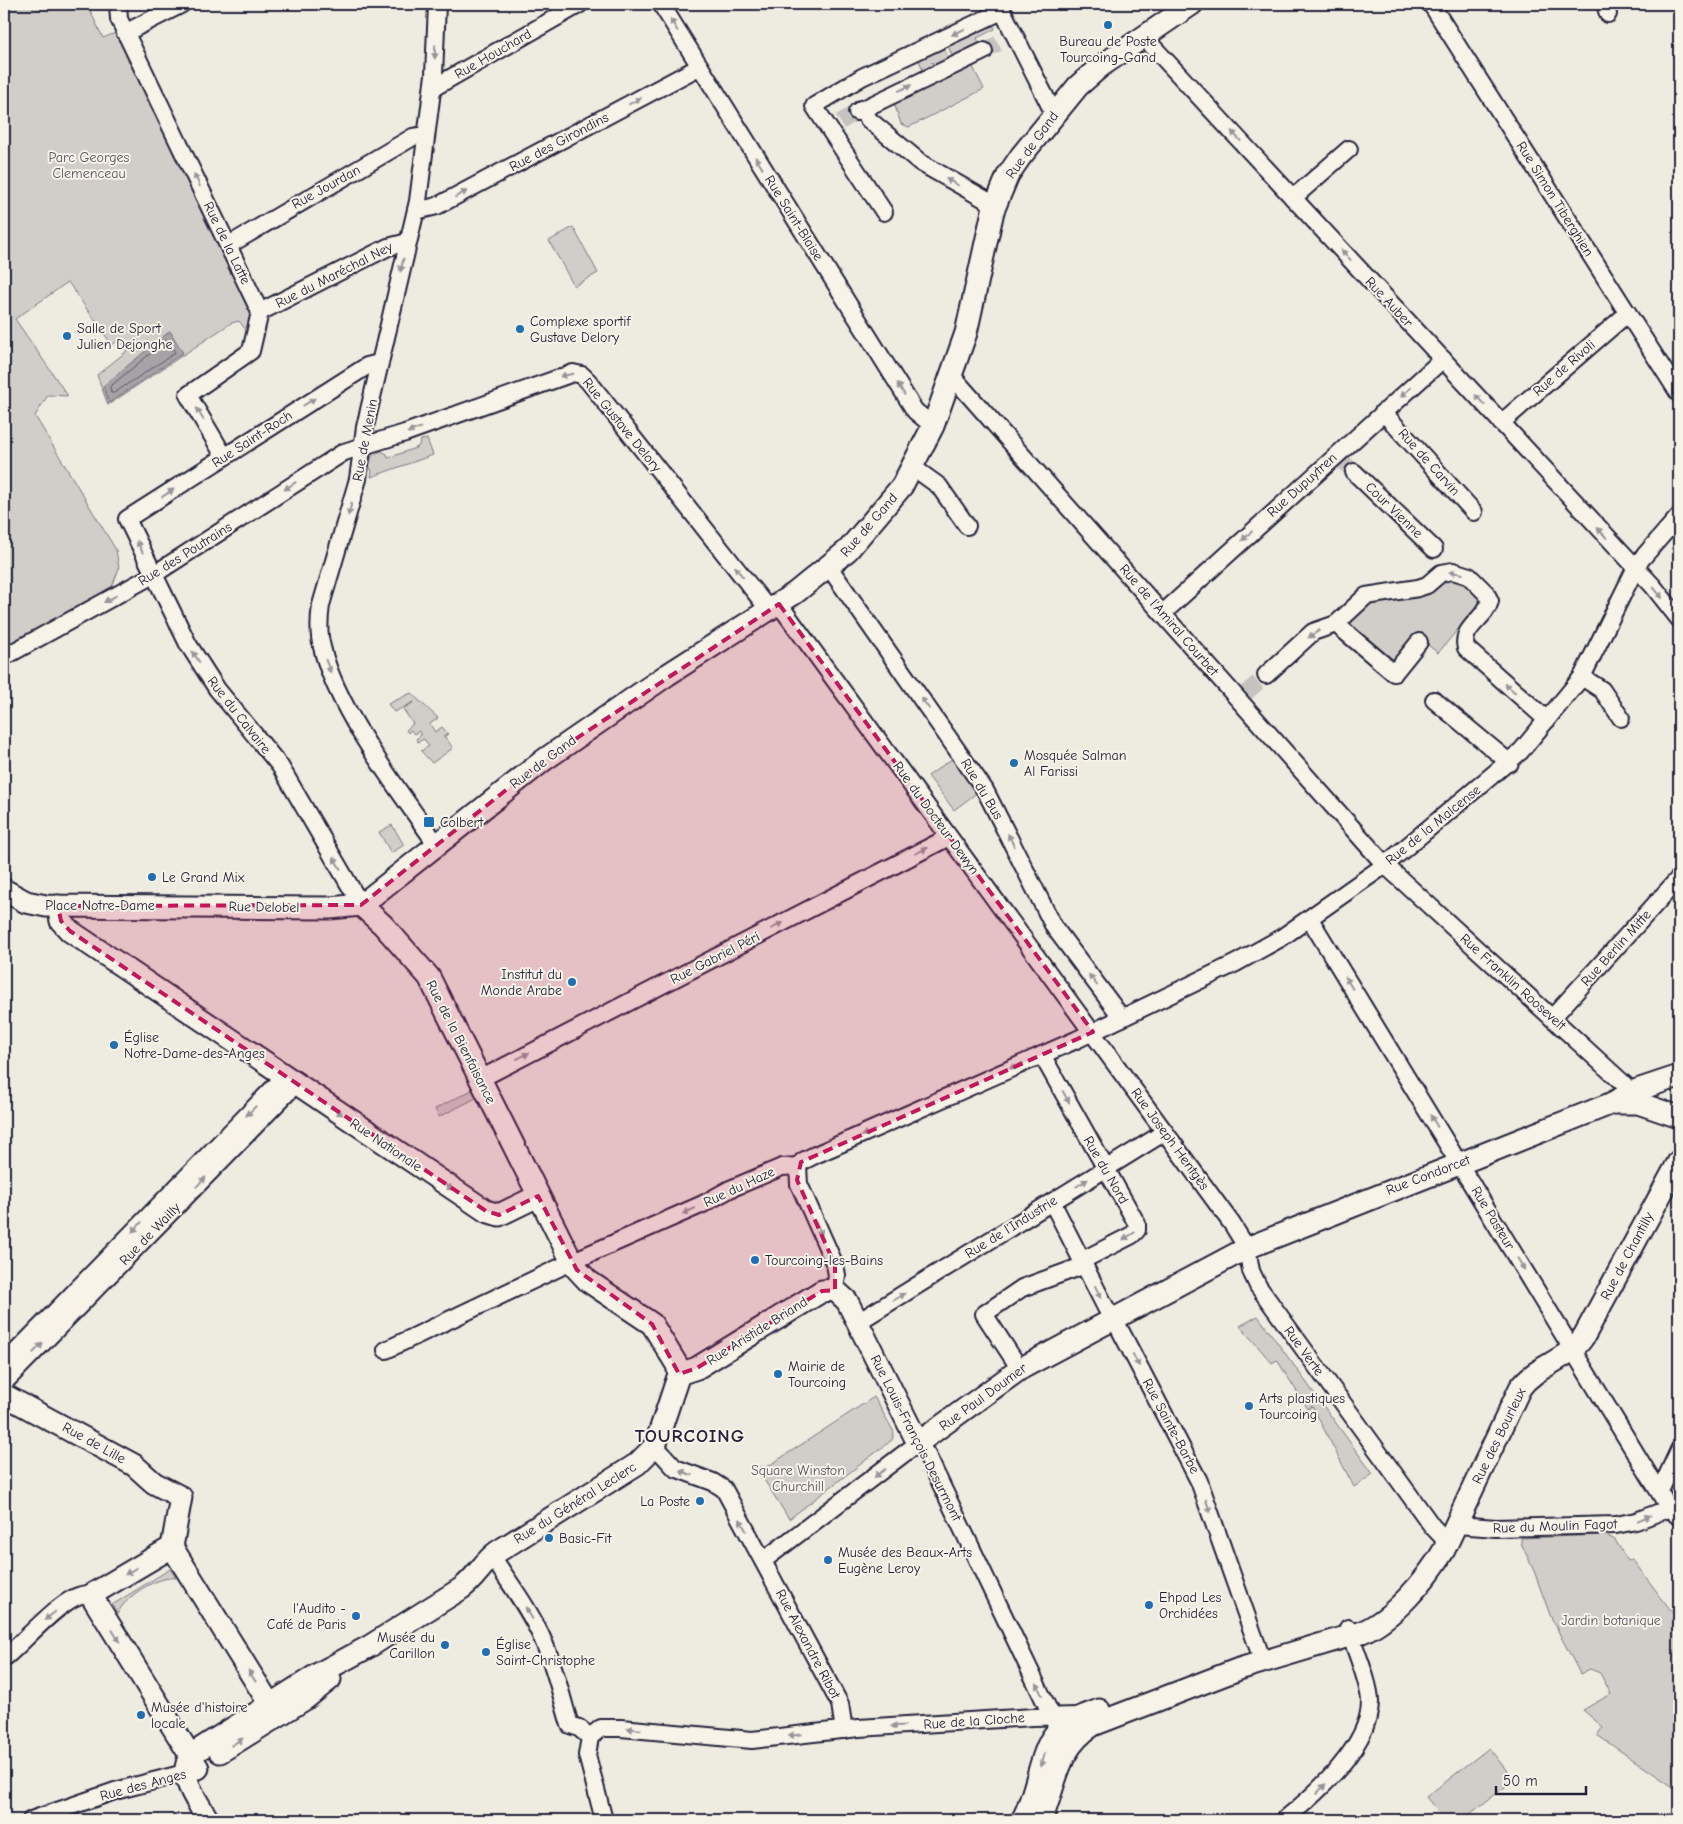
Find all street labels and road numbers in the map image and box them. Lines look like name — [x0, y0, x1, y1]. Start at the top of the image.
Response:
street label: Rue Houchard — [452, 25, 534, 83]
street label: Rue de Gand — [1002, 108, 1062, 182]
street label: Rue des Girondins — [506, 109, 612, 175]
street label: Rue Simon Tiberghien — [1513, 138, 1597, 260]
street label: Rue Jourdan — [289, 161, 363, 213]
street label: Rue Saint-Blaise — [761, 172, 827, 264]
street label: Rue de la Latte — [200, 199, 254, 287]
street label: Rue du Maréchal Ney — [273, 238, 396, 312]
street label: Rue Auber — [1361, 273, 1417, 331]
street label: Rue de Rivoli — [1529, 336, 1599, 400]
street label: Rue Gustave Delory — [579, 374, 666, 476]
street label: Rue de Menin — [349, 397, 381, 483]
street label: Rue Saint-Roch — [209, 407, 295, 471]
street label: Rue de Carvin — [1394, 425, 1464, 499]
street label: Rue Dupuytren — [1264, 449, 1340, 521]
street label: Cour Vienne — [1362, 478, 1426, 542]
street label: Rue de Gand — [837, 490, 901, 560]
street label: Rue des Poutrains — [135, 518, 235, 590]
street label: Rue de l'Amiral Courbet — [1116, 561, 1223, 680]
street label: Rue du Calvaire — [203, 673, 275, 757]
street label: Rue de Gand — [506, 732, 580, 792]
street label: Rue du Bus — [957, 755, 1007, 823]
street label: Rue du Docteur Dewyn — [889, 758, 983, 878]
street label: Rue de la Malcense — [1382, 781, 1484, 869]
street label: Place Notre-Dame — [45, 897, 155, 914]
street label: Rue Delobel — [228, 898, 300, 916]
street label: Rue Berlin Mitte — [1577, 906, 1655, 990]
street label: Rue Gabriel Péri — [667, 928, 763, 988]
street label: Rue Franklin Roosevelt — [1457, 930, 1570, 1035]
street label: Rue de la Bienfaisance — [422, 977, 500, 1107]
street label: Rue Joseph Hentgès — [1127, 1085, 1213, 1194]
street label: Rue Nationale — [347, 1115, 425, 1175]
street label: Rue du Nord — [1080, 1133, 1132, 1207]
street label: Rue Condorcet — [1384, 1151, 1473, 1199]
street label: Rue du Haze — [701, 1163, 777, 1211]
street label: Rue Pasteur — [1467, 1183, 1519, 1253]
street label: Rue de l'Industrie — [962, 1192, 1060, 1262]
street label: Rue de Wailly — [116, 1199, 185, 1269]
street label: Rue de Chantilly — [1597, 1209, 1658, 1303]
street label: Rue Aristide Briand — [703, 1293, 811, 1369]
street label: Rue Verte — [1280, 1323, 1328, 1379]
street label: Rue Louis-François Desurmont — [867, 1352, 966, 1525]
street label: Rue Paul Doumer — [936, 1359, 1030, 1434]
street label: Rue Sainte-Barbe — [1139, 1376, 1203, 1476]
street label: Rue des Bourleux — [1468, 1385, 1530, 1487]
street label: Rue de Lille — [59, 1419, 129, 1467]
street label: Rue du Général Leclerc — [511, 1458, 639, 1548]
street label: Rue du Moulin Fagot — [1492, 1515, 1619, 1537]
street label: Rue Alexandre Ribot — [772, 1586, 844, 1702]
street label: Rue de la Cloche — [923, 1709, 1025, 1733]
street label: Rue des Anges — [98, 1765, 188, 1805]

